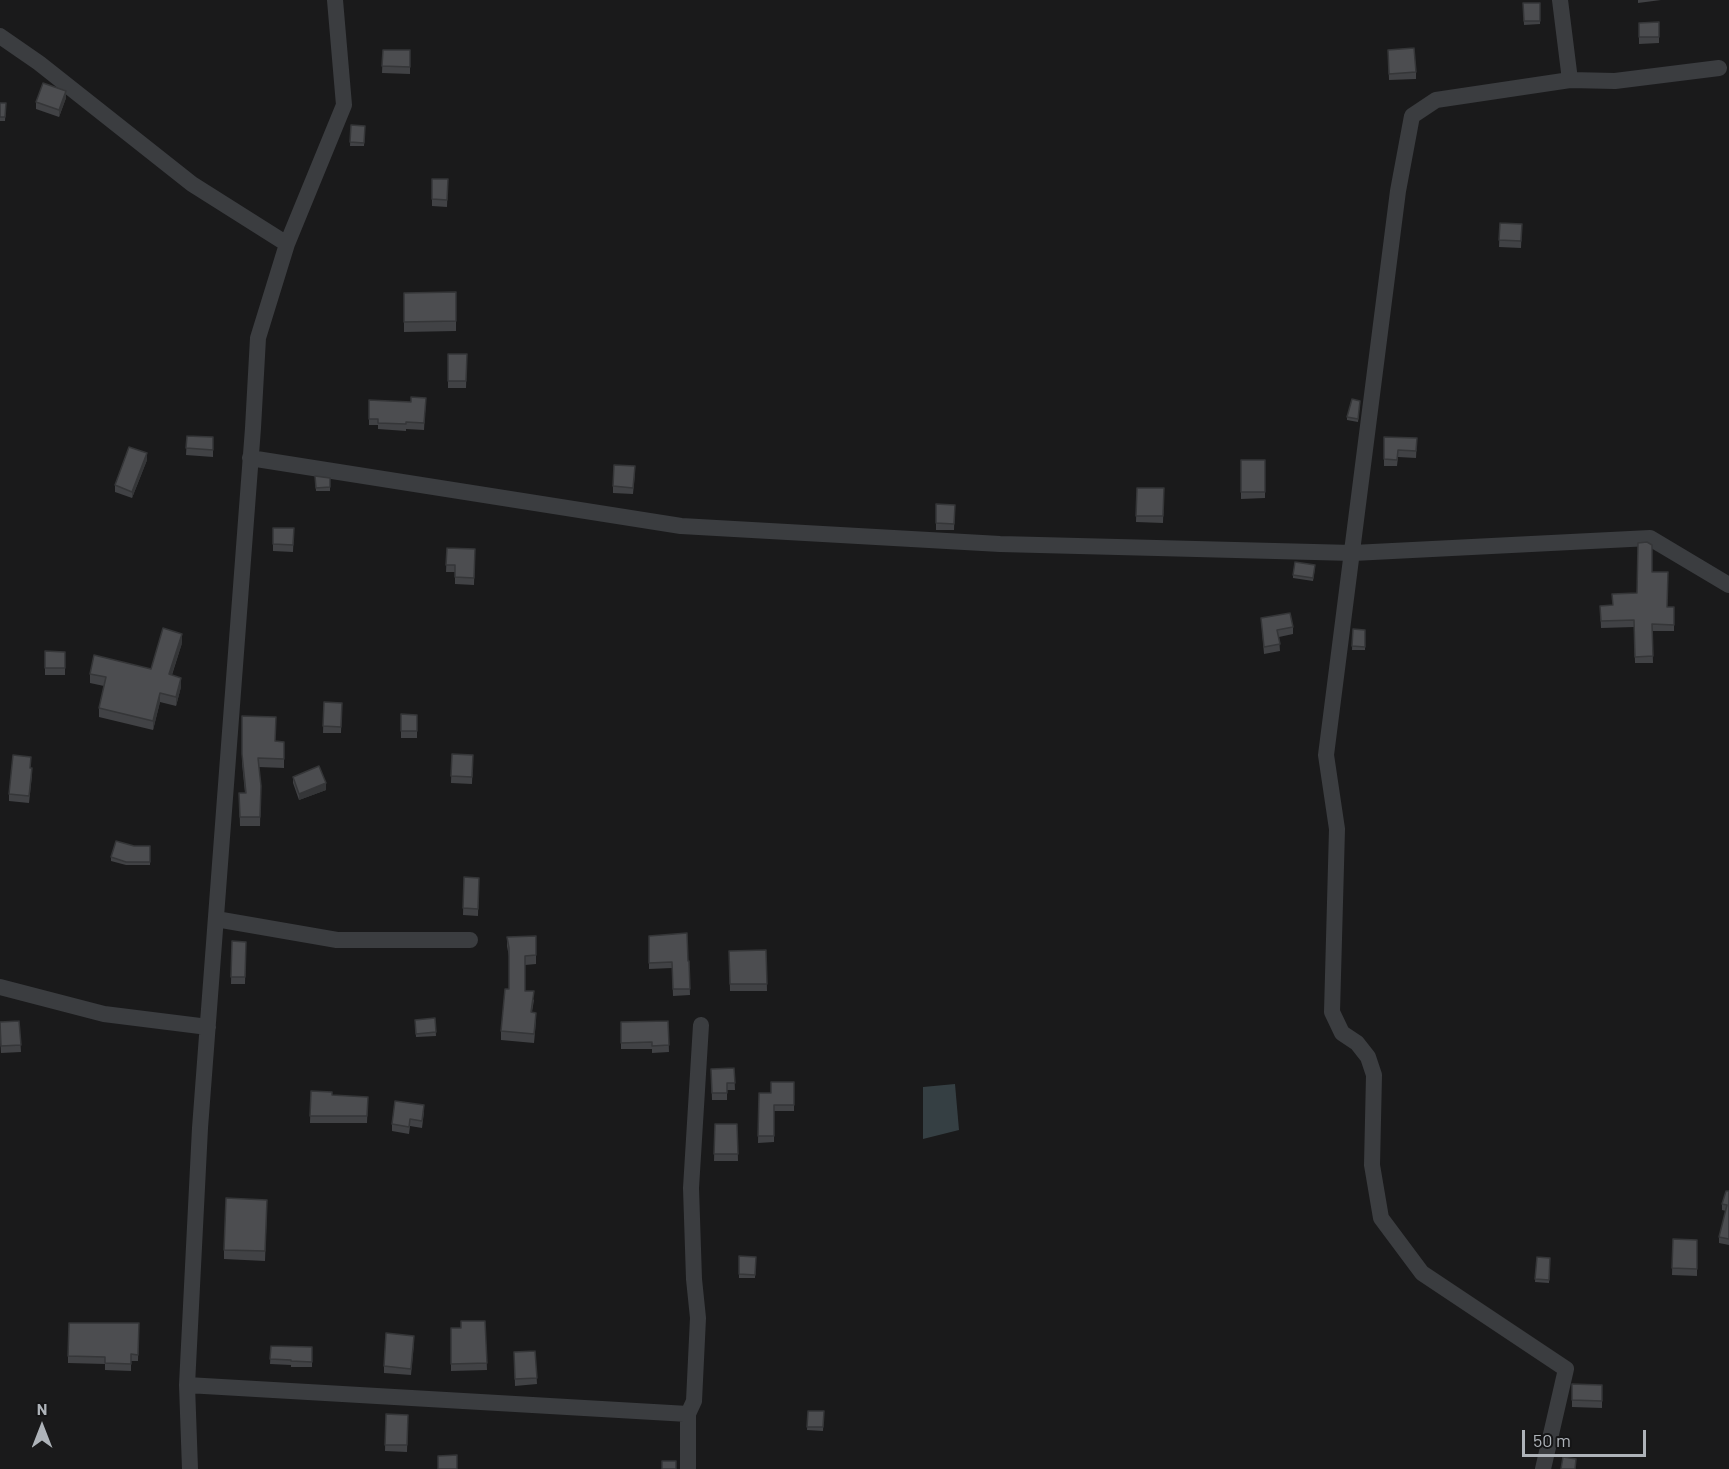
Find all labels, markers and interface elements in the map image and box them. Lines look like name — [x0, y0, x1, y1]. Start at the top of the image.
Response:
north arrow — [12, 1397, 72, 1457]
text: N — [37, 1399, 47, 1418]
scale bar — [1525, 1418, 1650, 1456]
text: 50 m — [1533, 1429, 1571, 1451]

